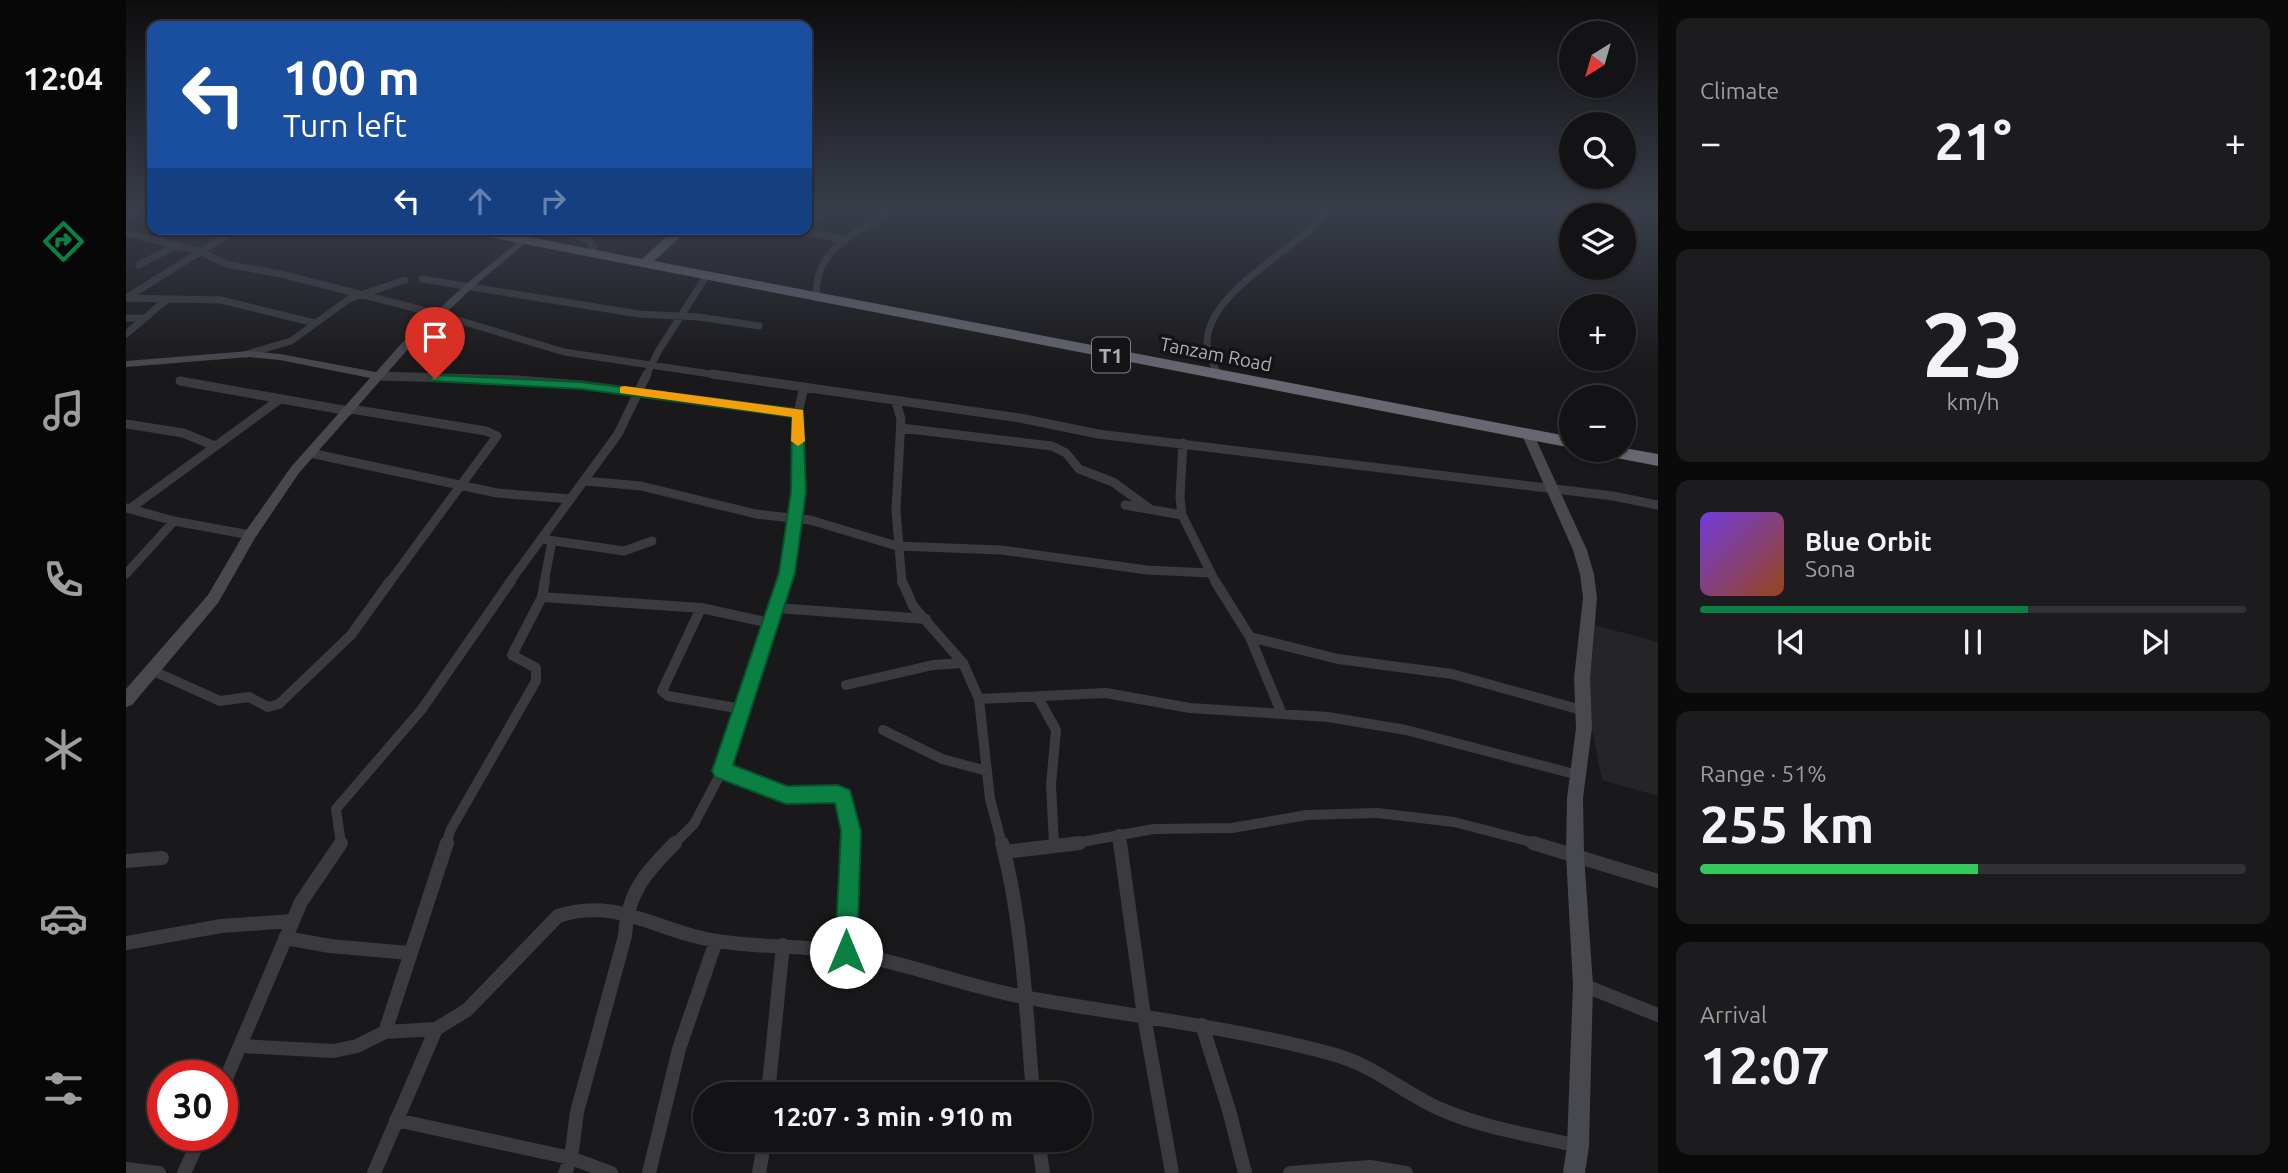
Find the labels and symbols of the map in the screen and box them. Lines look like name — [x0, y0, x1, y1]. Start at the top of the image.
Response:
north arrow — [1559, 21, 1636, 98]
pin — [405, 307, 465, 379]
street label: Tanzam Road — [1158, 332, 1274, 376]
road number: T1 — [1092, 338, 1130, 372]
position arrow — [809, 915, 883, 989]
speed limit sign: 30 — [147, 1060, 238, 1151]

